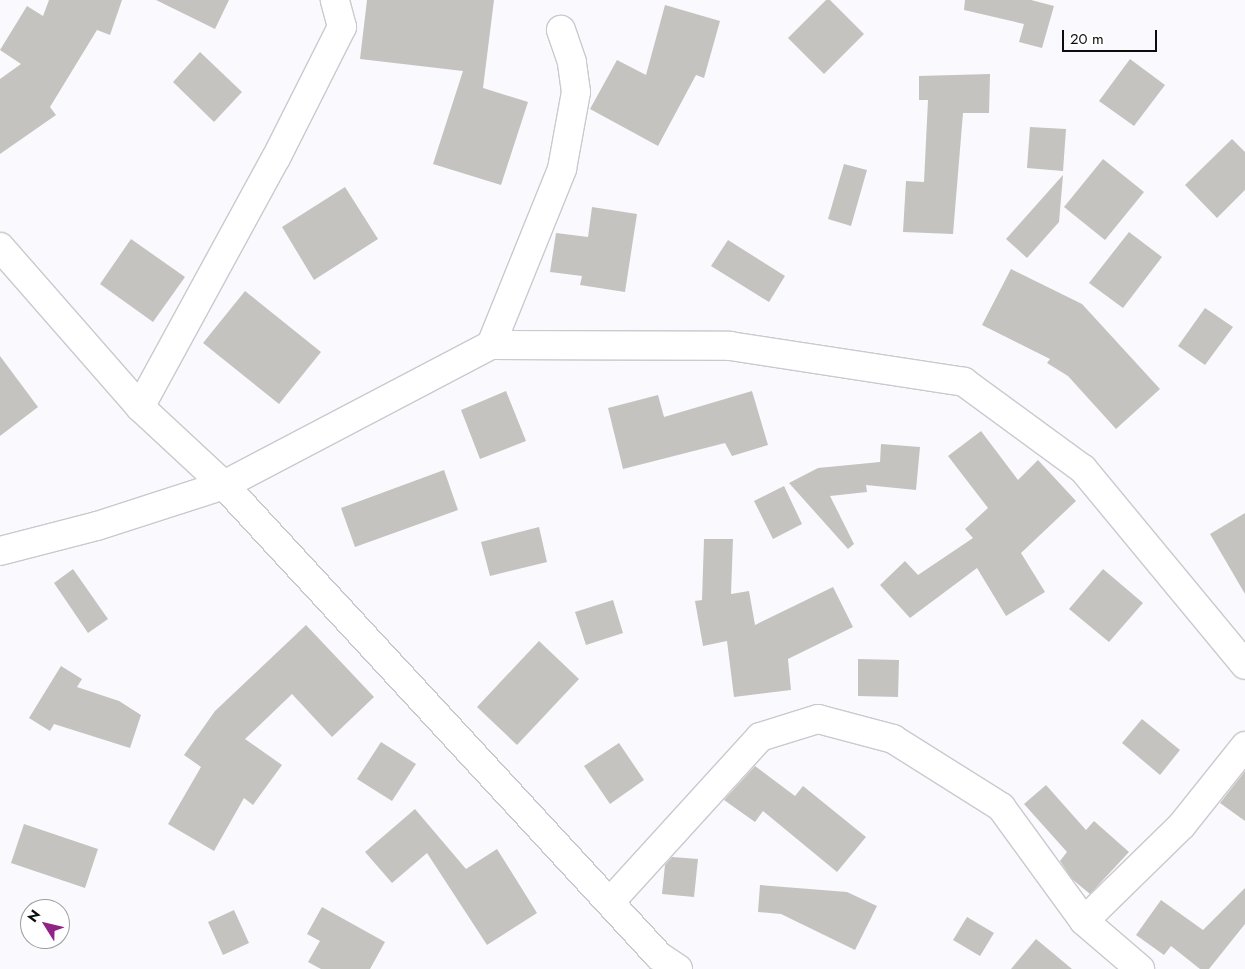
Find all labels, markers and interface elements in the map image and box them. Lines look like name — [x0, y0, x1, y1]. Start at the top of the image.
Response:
scale bar — [1065, 20, 1160, 52]
text: 20 m — [1070, 28, 1104, 50]
north arrow — [20, 899, 70, 949]
text: N — [22, 905, 45, 926]

